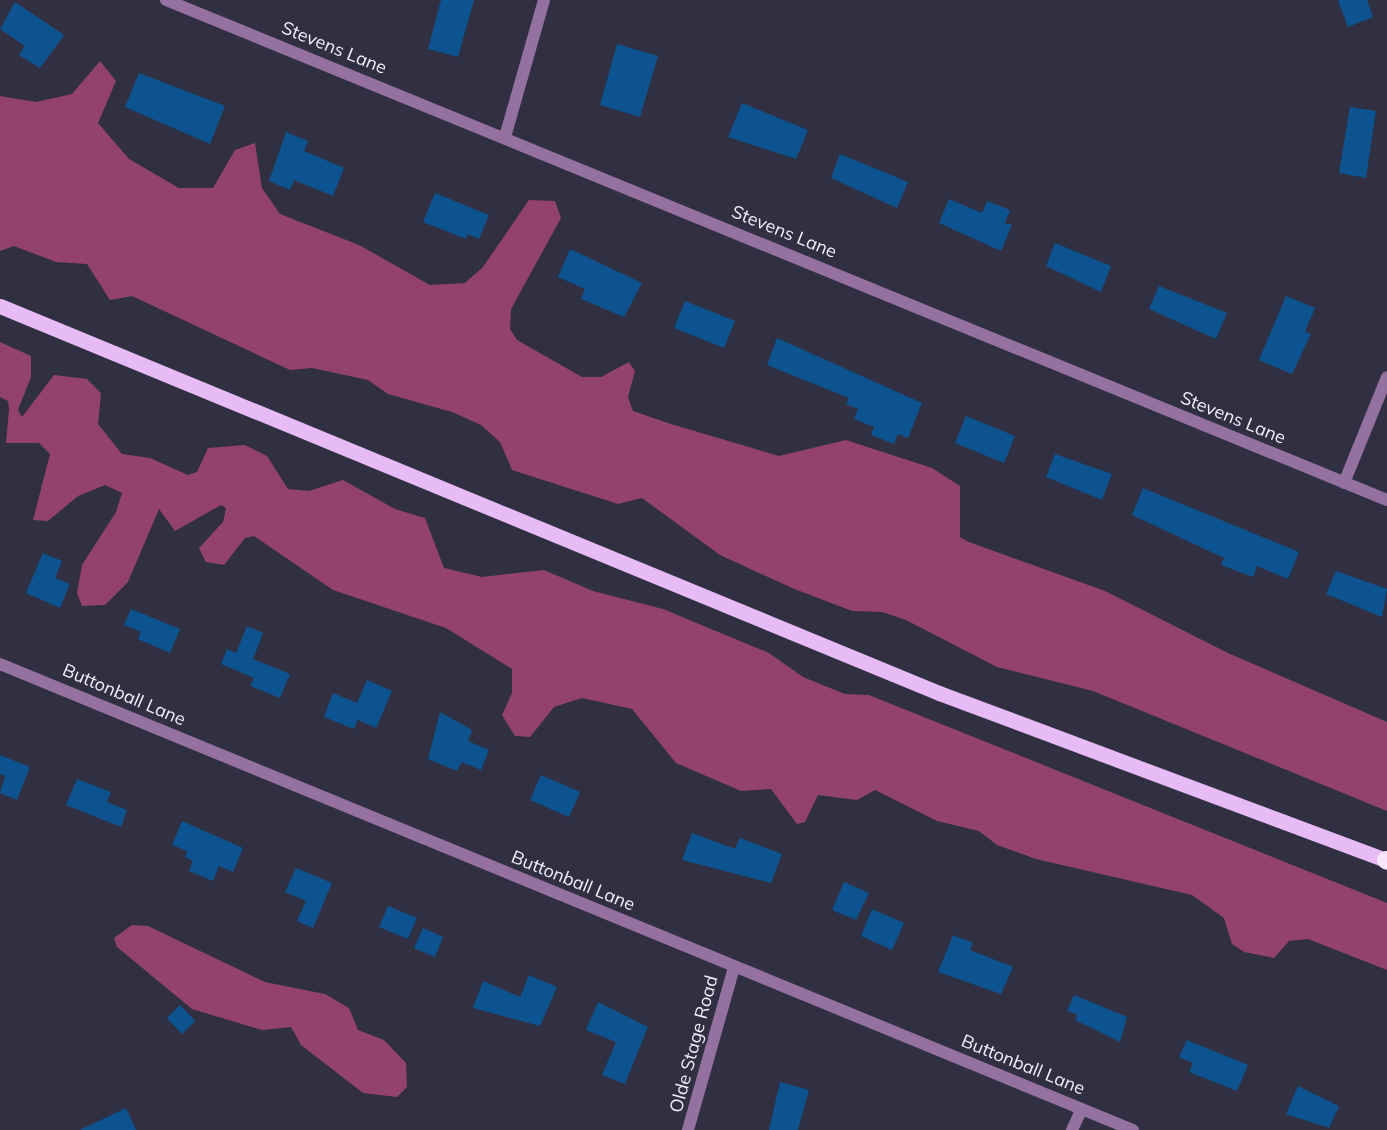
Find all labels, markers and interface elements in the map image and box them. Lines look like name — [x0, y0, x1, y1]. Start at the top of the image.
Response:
street label: Stevens Lane — [278, 17, 390, 79]
street label: Stevens Lane — [728, 201, 840, 263]
street label: Stevens Lane — [1177, 387, 1289, 449]
street label: Buttonball Lane — [59, 659, 189, 731]
street label: Buttonball Lane — [508, 846, 638, 916]
street label: Olde Stage Road — [665, 973, 723, 1115]
street label: Buttonball Lane — [958, 1030, 1088, 1100]

